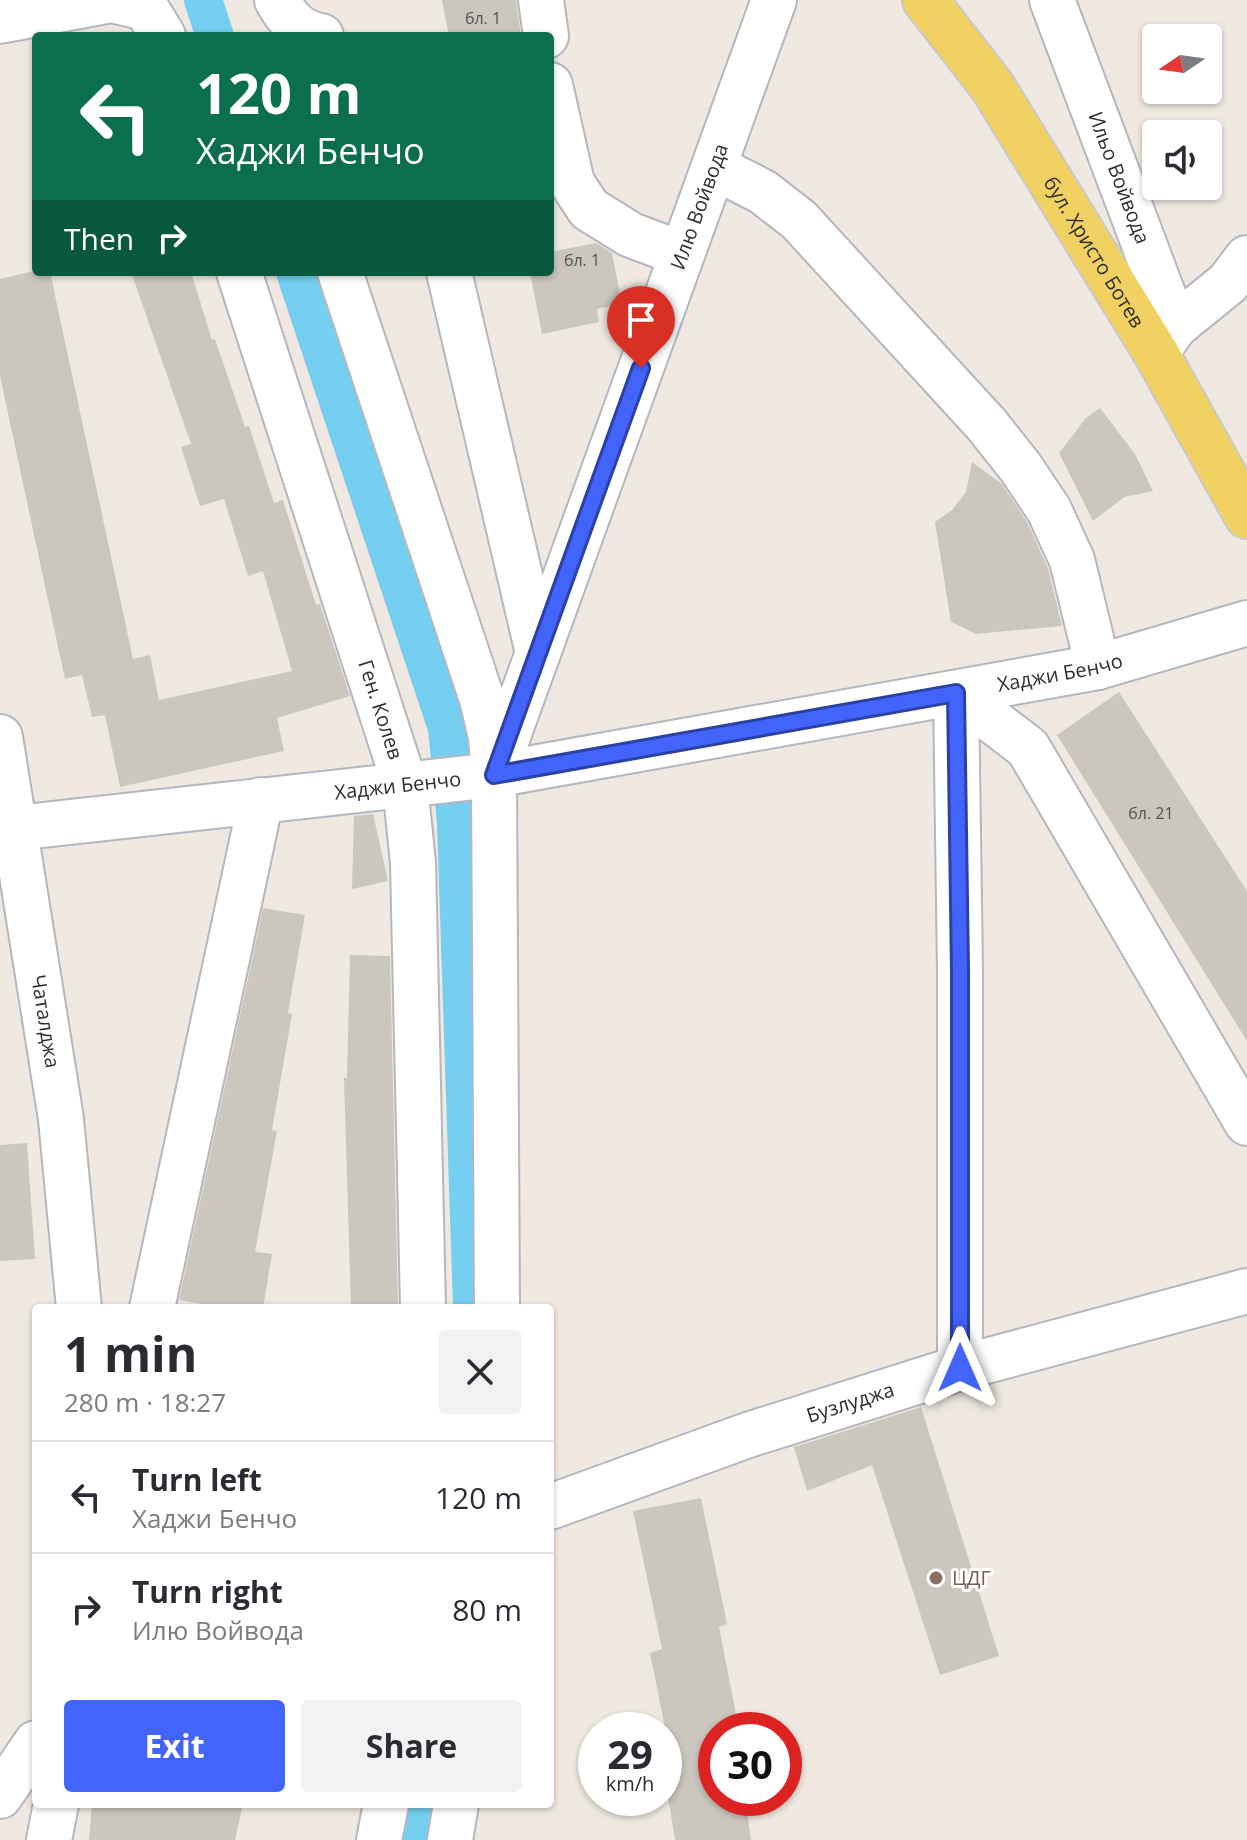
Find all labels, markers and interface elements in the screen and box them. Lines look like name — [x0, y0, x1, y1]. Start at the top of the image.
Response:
house number: бл. 1 — [465, 7, 501, 29]
north arrow — [1142, 24, 1222, 104]
map controls — [1142, 24, 1222, 200]
text: 120 m — [196, 54, 362, 130]
icon: left — [64, 64, 168, 168]
street label: Ильо Войвода — [1082, 108, 1157, 248]
button: sound — [1142, 120, 1222, 200]
text: Хаджи Бенчо — [196, 126, 425, 175]
street label: Илю Войвода — [664, 140, 734, 273]
street label: бул. Христо Ботев — [1038, 171, 1151, 333]
icon: right — [150, 216, 194, 260]
text: Then — [64, 218, 134, 259]
house number: бл. 1 — [564, 249, 600, 271]
pin — [607, 286, 675, 368]
icon: arrive — [619, 298, 663, 342]
street label: Хаджи Бенчо — [995, 646, 1126, 698]
street label: Ген. Колев — [352, 656, 410, 763]
street label: Хаджи Бенчо — [333, 765, 462, 806]
house number: бл. 21 — [1128, 802, 1174, 824]
street label: Чаталджа — [25, 973, 67, 1070]
text: 1 min — [64, 1321, 197, 1386]
position arrow — [918, 1326, 1002, 1410]
button: close — [438, 1330, 522, 1414]
street label: Бузлуджа — [803, 1376, 898, 1429]
text: 280 m · 18:27 — [64, 1384, 226, 1420]
text: Turn left — [132, 1459, 262, 1500]
icon: left — [64, 1475, 108, 1519]
text: 120 m — [435, 1477, 522, 1518]
text: Хаджи Бенчо — [132, 1500, 297, 1536]
place label: ЦДГ — [952, 1564, 991, 1591]
marker: ЦДГ — [927, 1569, 945, 1587]
text: Turn right — [132, 1571, 283, 1612]
icon: right — [64, 1587, 108, 1631]
text: 80 m — [452, 1589, 522, 1630]
text: Илю Войвода — [132, 1612, 304, 1648]
button: Exit — [64, 1700, 285, 1792]
button: Share — [301, 1700, 522, 1792]
speed limit sign: 30 — [698, 1712, 802, 1816]
text: 29 — [607, 1726, 653, 1781]
text: km/h — [606, 1770, 654, 1797]

